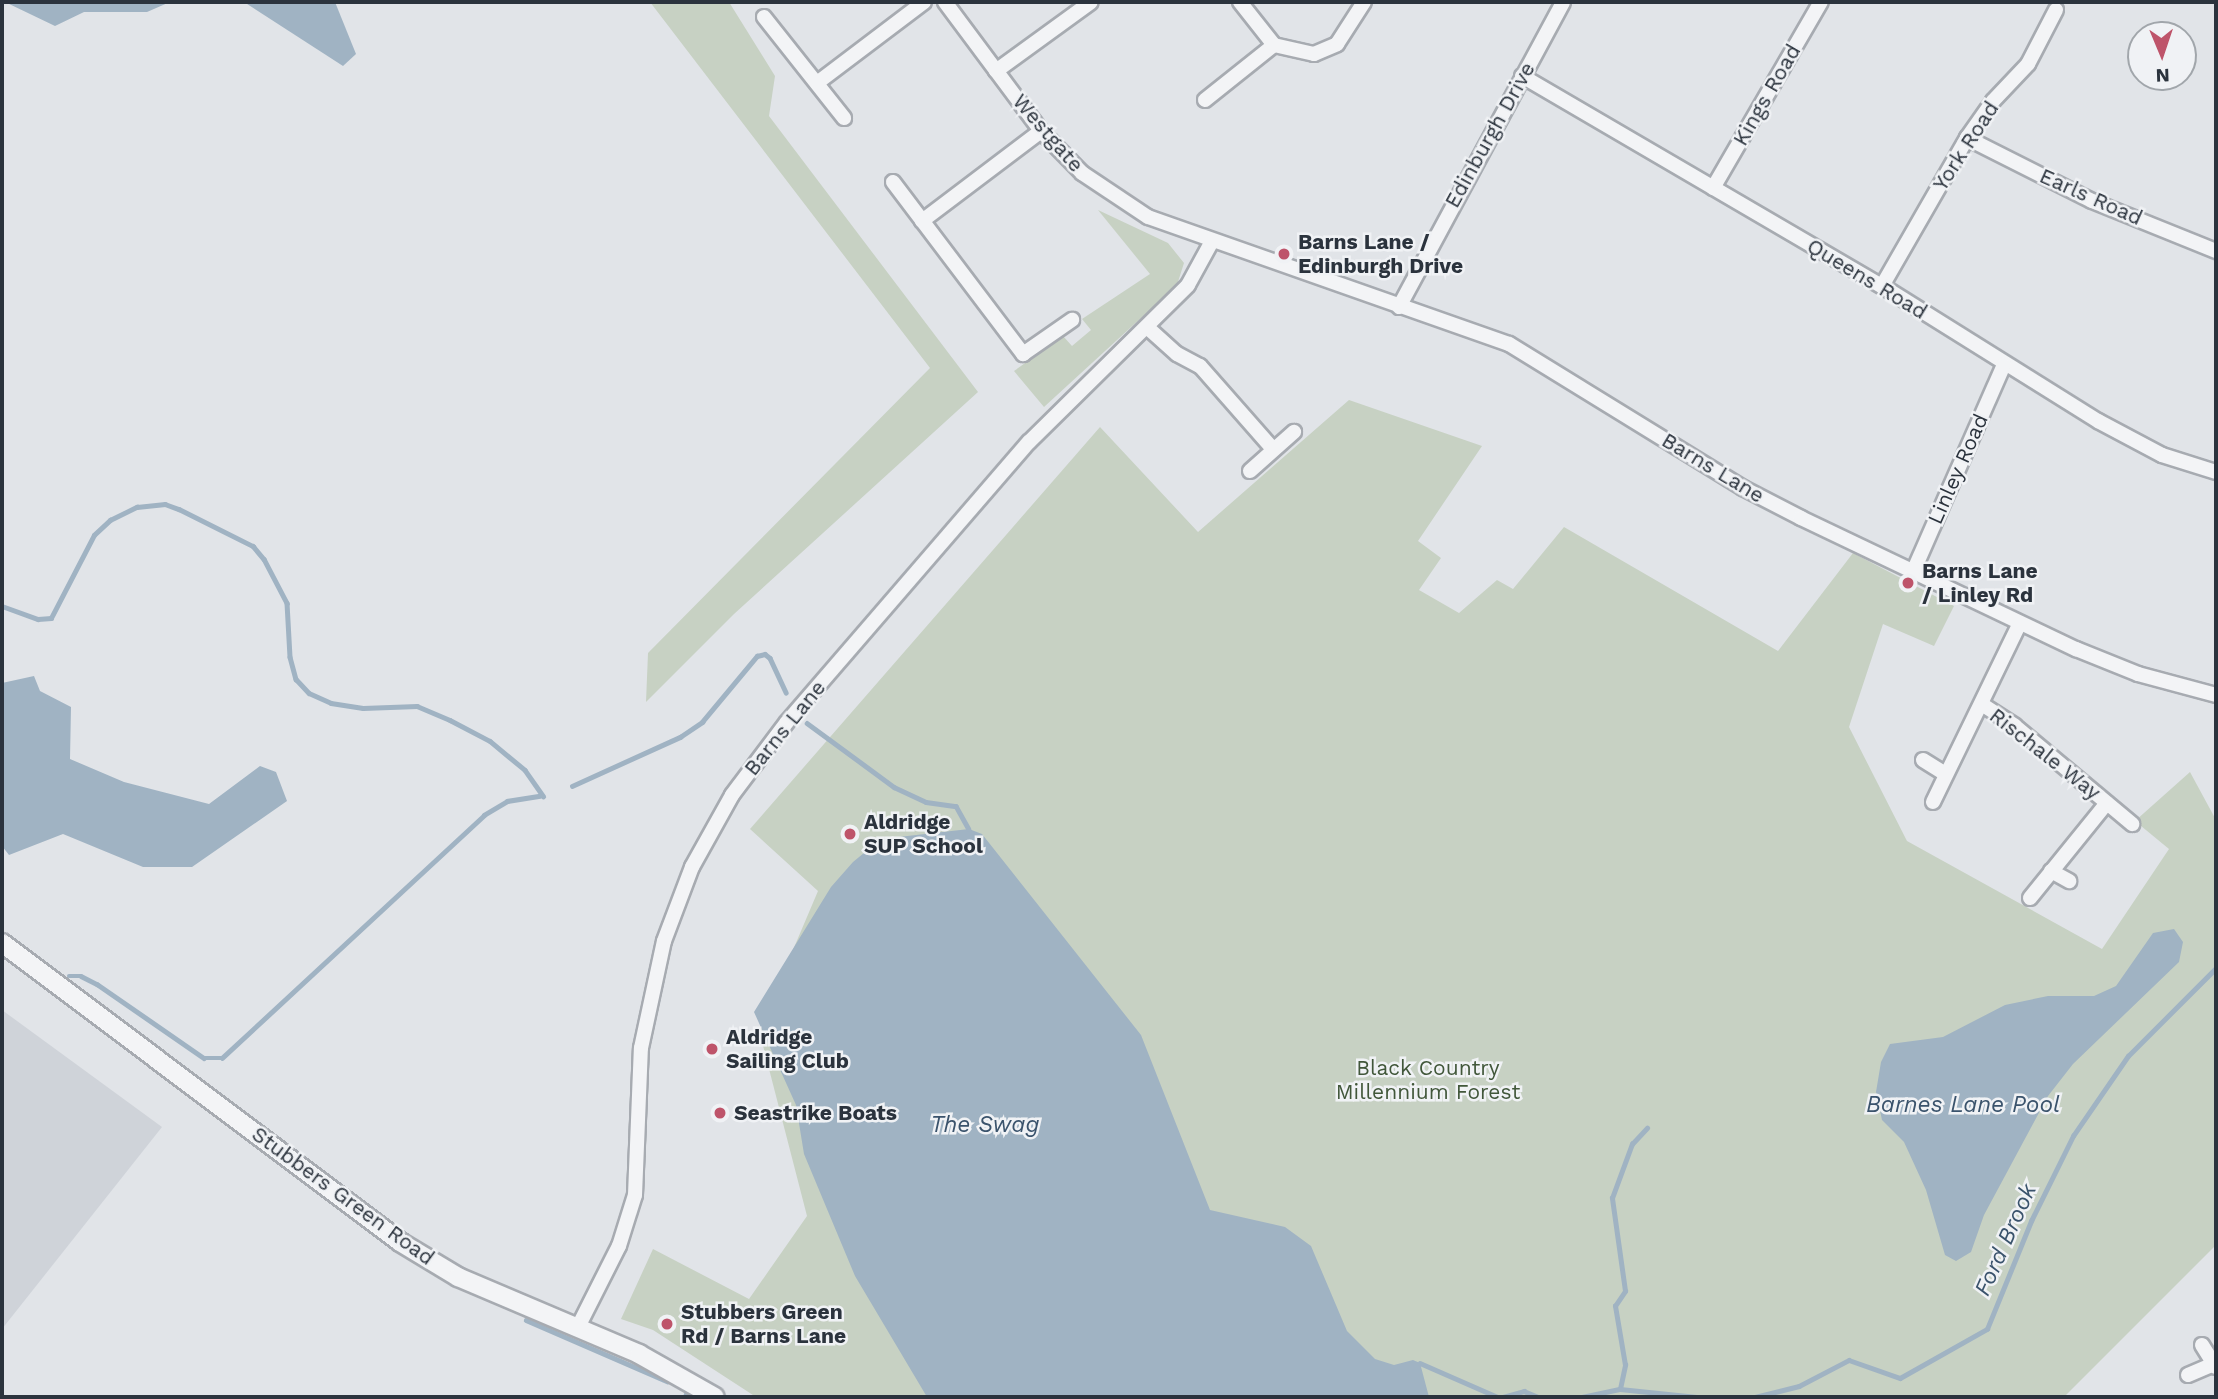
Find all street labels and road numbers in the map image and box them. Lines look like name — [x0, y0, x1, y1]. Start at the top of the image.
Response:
street label: Kings Road — [1728, 40, 1806, 150]
street label: Edinburgh Drive — [1440, 58, 1540, 212]
street label: Westgate — [1007, 89, 1089, 177]
street label: York Road — [1928, 96, 2004, 196]
street label: Earls Road — [2036, 163, 2146, 231]
street label: Queens Road — [1802, 233, 1932, 325]
street label: Linley Road — [1922, 410, 1994, 528]
street label: Barns Lane — [1657, 428, 1769, 508]
street label: Barns Lane — [739, 675, 831, 781]
street label: Rischale Way — [1984, 703, 2106, 805]
street label: Stubbers Green Road — [247, 1121, 439, 1271]

